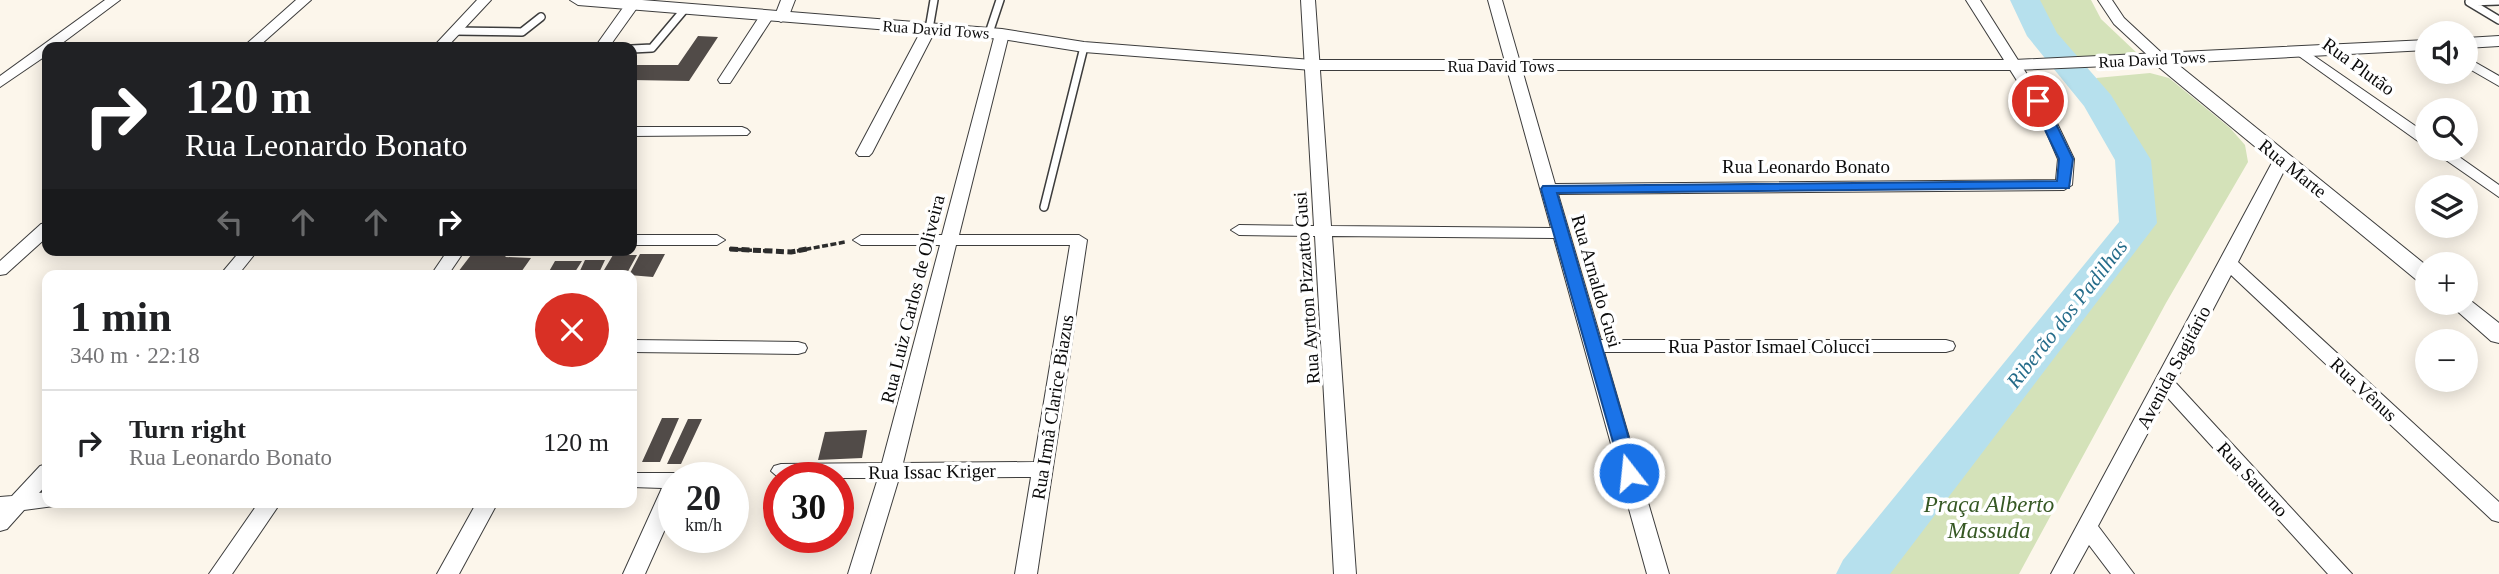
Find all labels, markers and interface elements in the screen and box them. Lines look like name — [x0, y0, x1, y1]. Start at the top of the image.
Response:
street label: Rua David Tows — [882, 17, 990, 42]
map controls — [2415, 21, 2478, 392]
button: sound — [2415, 21, 2478, 84]
street label: Rua Plutão — [2319, 33, 2399, 100]
street label: Rua David Tows — [2098, 48, 2206, 71]
street label: Rua David Tows — [1447, 58, 1555, 75]
text: 120 m — [185, 69, 312, 124]
icon: right — [70, 70, 161, 161]
pin — [2008, 71, 2068, 131]
icon: arrive — [2019, 82, 2057, 120]
button: search — [2415, 98, 2478, 161]
text: Rua Leonardo Bonato — [185, 127, 468, 163]
street label: Rua Marte — [2255, 135, 2331, 202]
street label: Rua Leonardo Bonato — [1722, 156, 1890, 177]
button: layers — [2415, 175, 2478, 238]
street label: Rua Ayrton Pizzatto Gusi — [1289, 191, 1324, 385]
street label: Rua Luiz Carlos de Oliveira — [876, 192, 949, 406]
icon: left — [211, 203, 249, 241]
icon: ahead — [284, 203, 322, 241]
icon: ahead — [357, 203, 395, 241]
icon: right — [430, 203, 468, 241]
street label: Rua Arnaldo Gusi — [1568, 212, 1626, 350]
water label: Riberão dos Padilhas — [2001, 235, 2132, 394]
button: + — [2415, 252, 2478, 315]
button: close — [535, 293, 609, 367]
text: 1 min — [70, 294, 172, 340]
street label: Avenida Sagitário — [2132, 302, 2215, 432]
street label: Rua Irmã Clarice Biazus — [1027, 313, 1078, 501]
button: − — [2415, 329, 2478, 392]
street label: Rua Pastor Ismael Colucci — [1668, 336, 1870, 357]
text: 340 m · 22:18 — [70, 343, 200, 368]
street label: Rua Vênus — [2326, 353, 2401, 426]
text: Turn right — [129, 415, 246, 444]
icon: right — [70, 424, 108, 462]
text: 120 m — [543, 428, 609, 457]
position arrow — [1592, 436, 1666, 510]
street label: Rua Saturno — [2213, 438, 2293, 521]
text: Rua Leonardo Bonato — [129, 445, 332, 470]
street label: Rua Issac Kriger — [868, 460, 997, 483]
speed limit sign: 30 — [763, 462, 854, 553]
text: 20 — [686, 479, 721, 518]
park label: Praça Alberto Massuda — [1923, 492, 2054, 543]
text: km/h — [685, 515, 722, 535]

